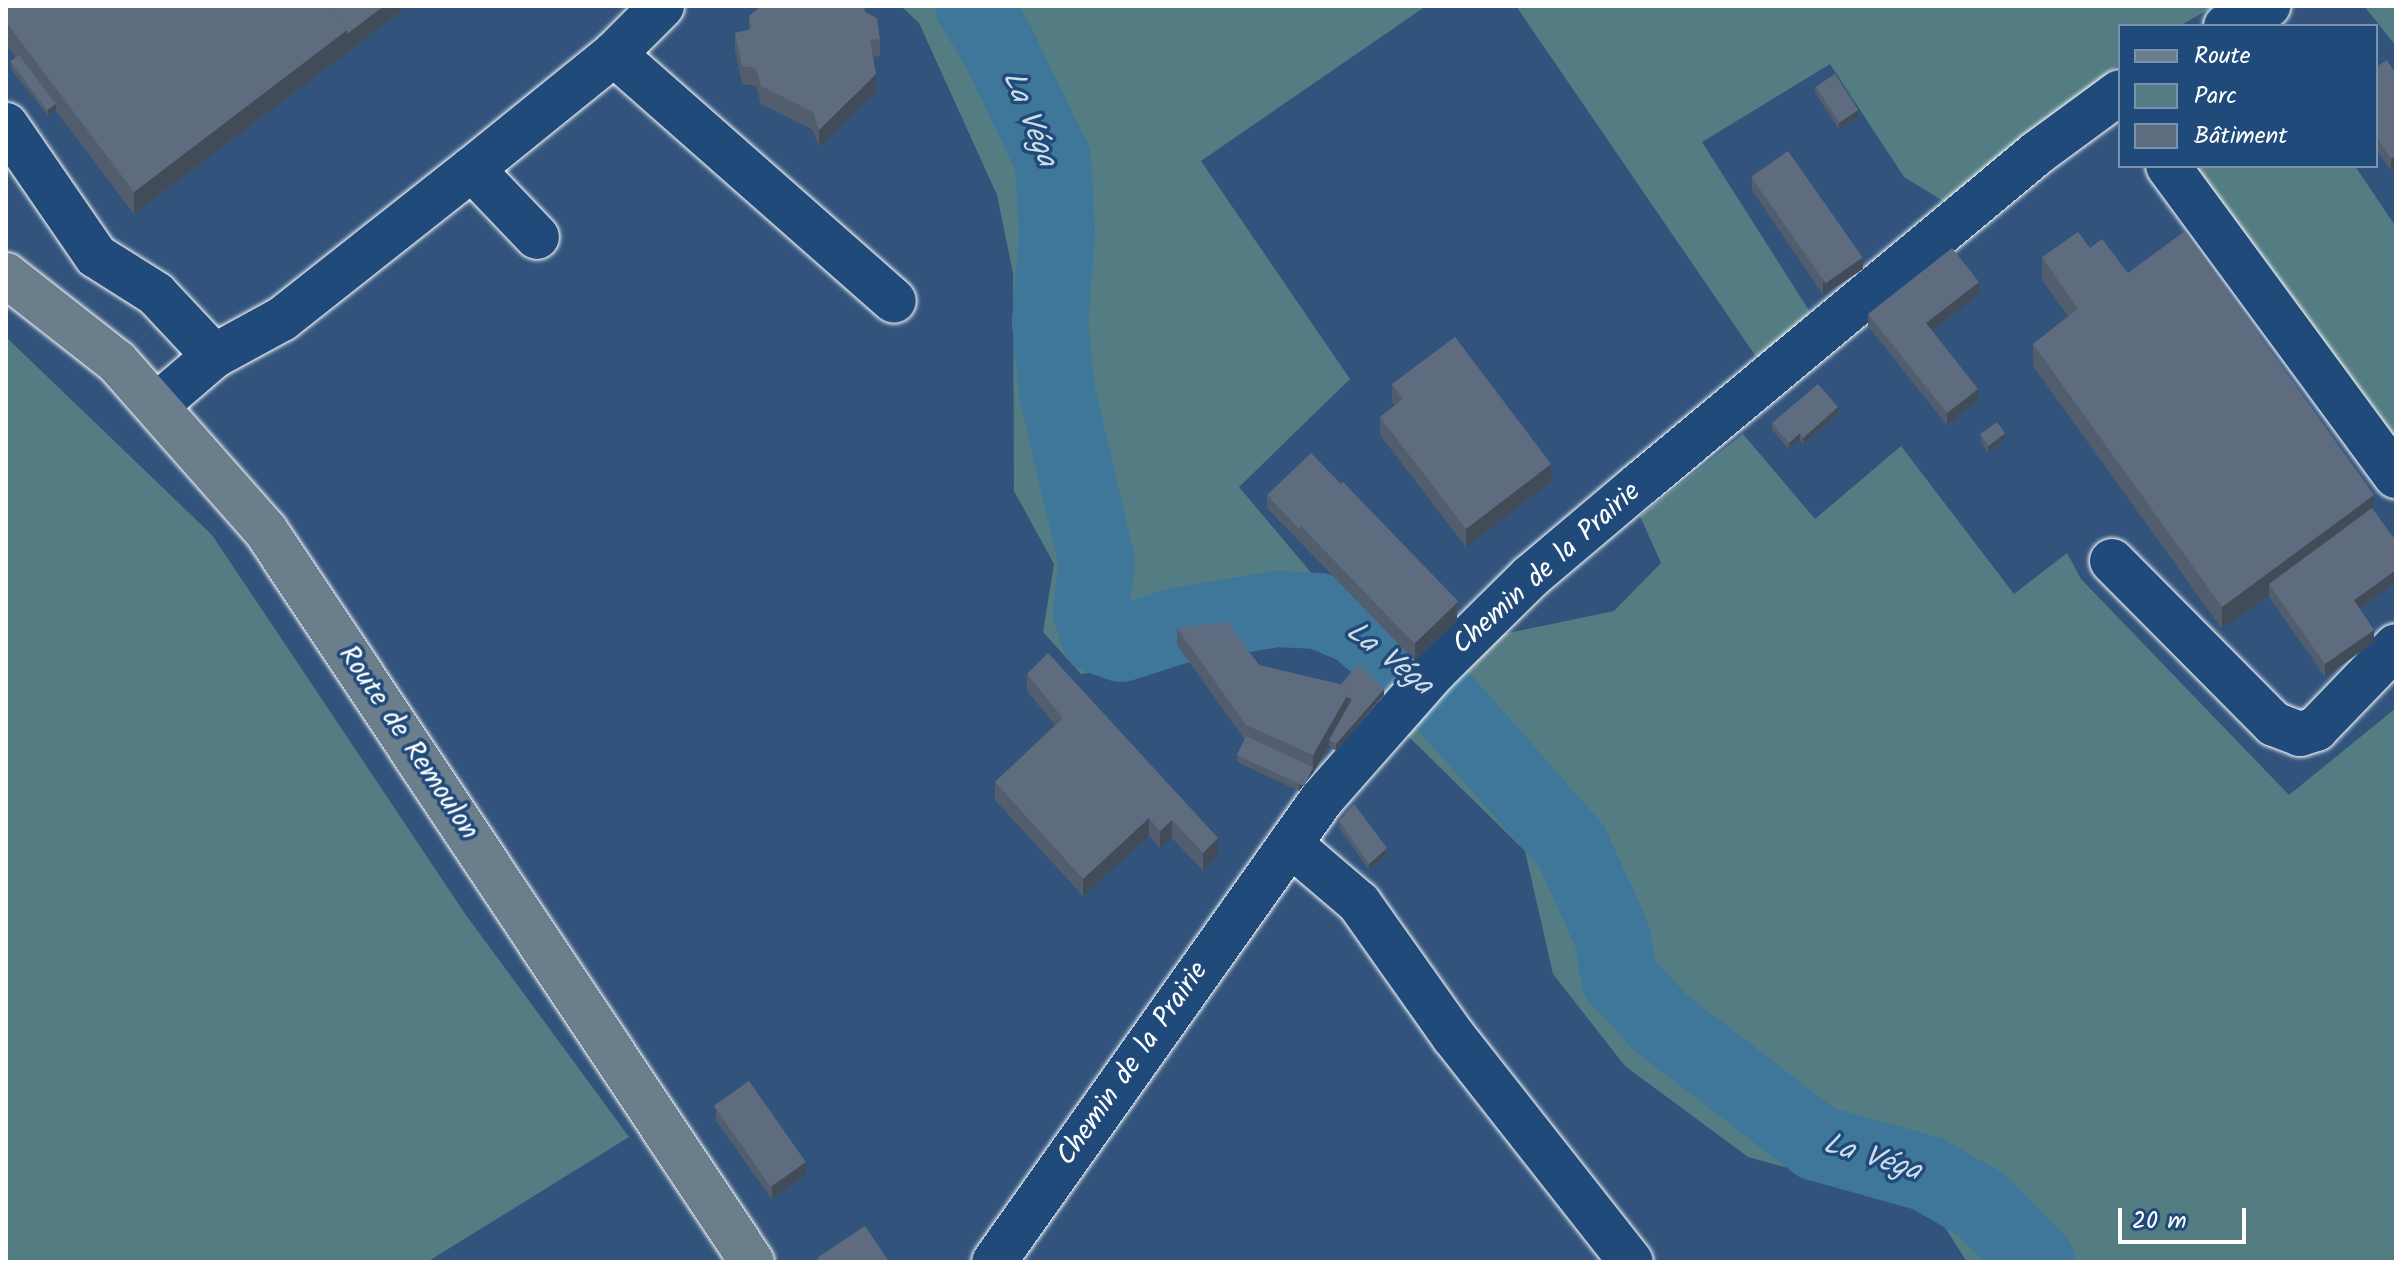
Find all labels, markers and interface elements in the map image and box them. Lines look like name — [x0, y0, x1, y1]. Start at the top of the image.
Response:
legend — [2118, 24, 2378, 168]
text: Route — [2194, 37, 2251, 76]
water label: La Véga — [994, 66, 1064, 172]
text: Parc — [2194, 77, 2237, 116]
text: Bâtiment — [2194, 117, 2288, 156]
street label: Chemin de la Prairie — [1446, 476, 1648, 662]
water label: La Véga — [1339, 614, 1439, 704]
street label: Route de Remoulon — [331, 640, 485, 846]
street label: Chemin de la Prairie — [1050, 956, 1216, 1172]
water label: La Véga — [1819, 1126, 1925, 1190]
scale bar — [2122, 1192, 2250, 1242]
text: 20 m — [2132, 1202, 2187, 1241]

